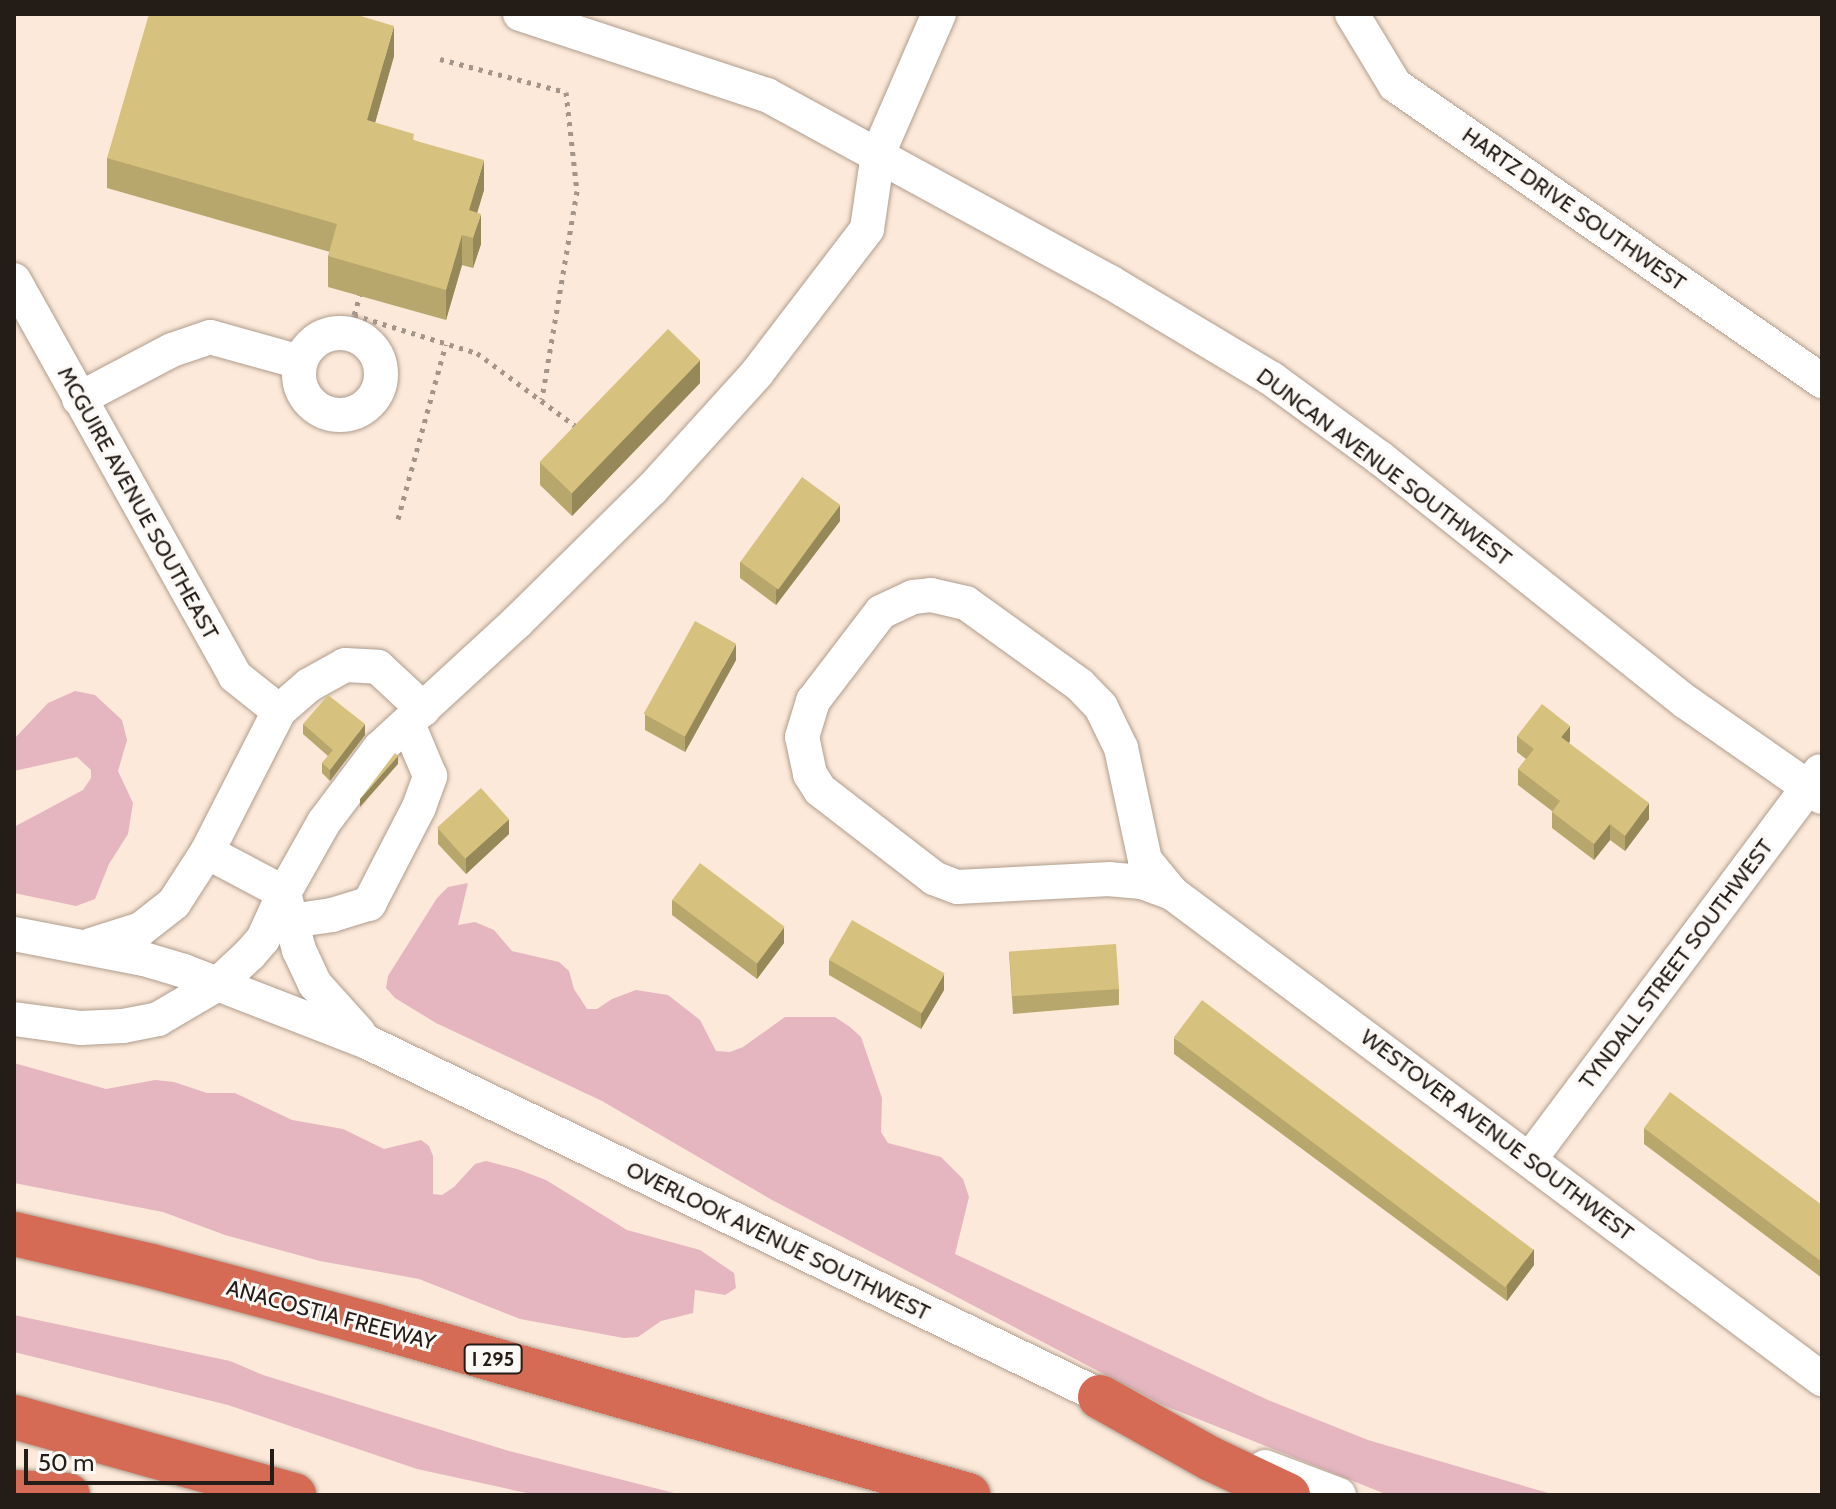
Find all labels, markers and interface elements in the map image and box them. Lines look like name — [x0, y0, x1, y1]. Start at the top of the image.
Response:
street label: HARTZ DRIVE SOUTHWEST — [1457, 122, 1691, 296]
street label: MCGUIRE AVENUE SOUTHEAST — [52, 362, 224, 644]
street label: DUNCAN AVENUE SOUTHWEST — [1251, 363, 1517, 571]
street label: TYNDALL STREET SOUTHWEST — [1574, 834, 1778, 1094]
street label: WESTOVER AVENUE SOUTHWEST — [1355, 1024, 1639, 1246]
street label: OVERLOOK AVENUE SOUTHWEST — [622, 1156, 934, 1326]
street label: ANACOSTIA FREEWAY — [224, 1274, 438, 1356]
road number: I 295 — [463, 1343, 523, 1375]
scale bar — [28, 1433, 278, 1483]
text: 50 m — [38, 1448, 94, 1477]

